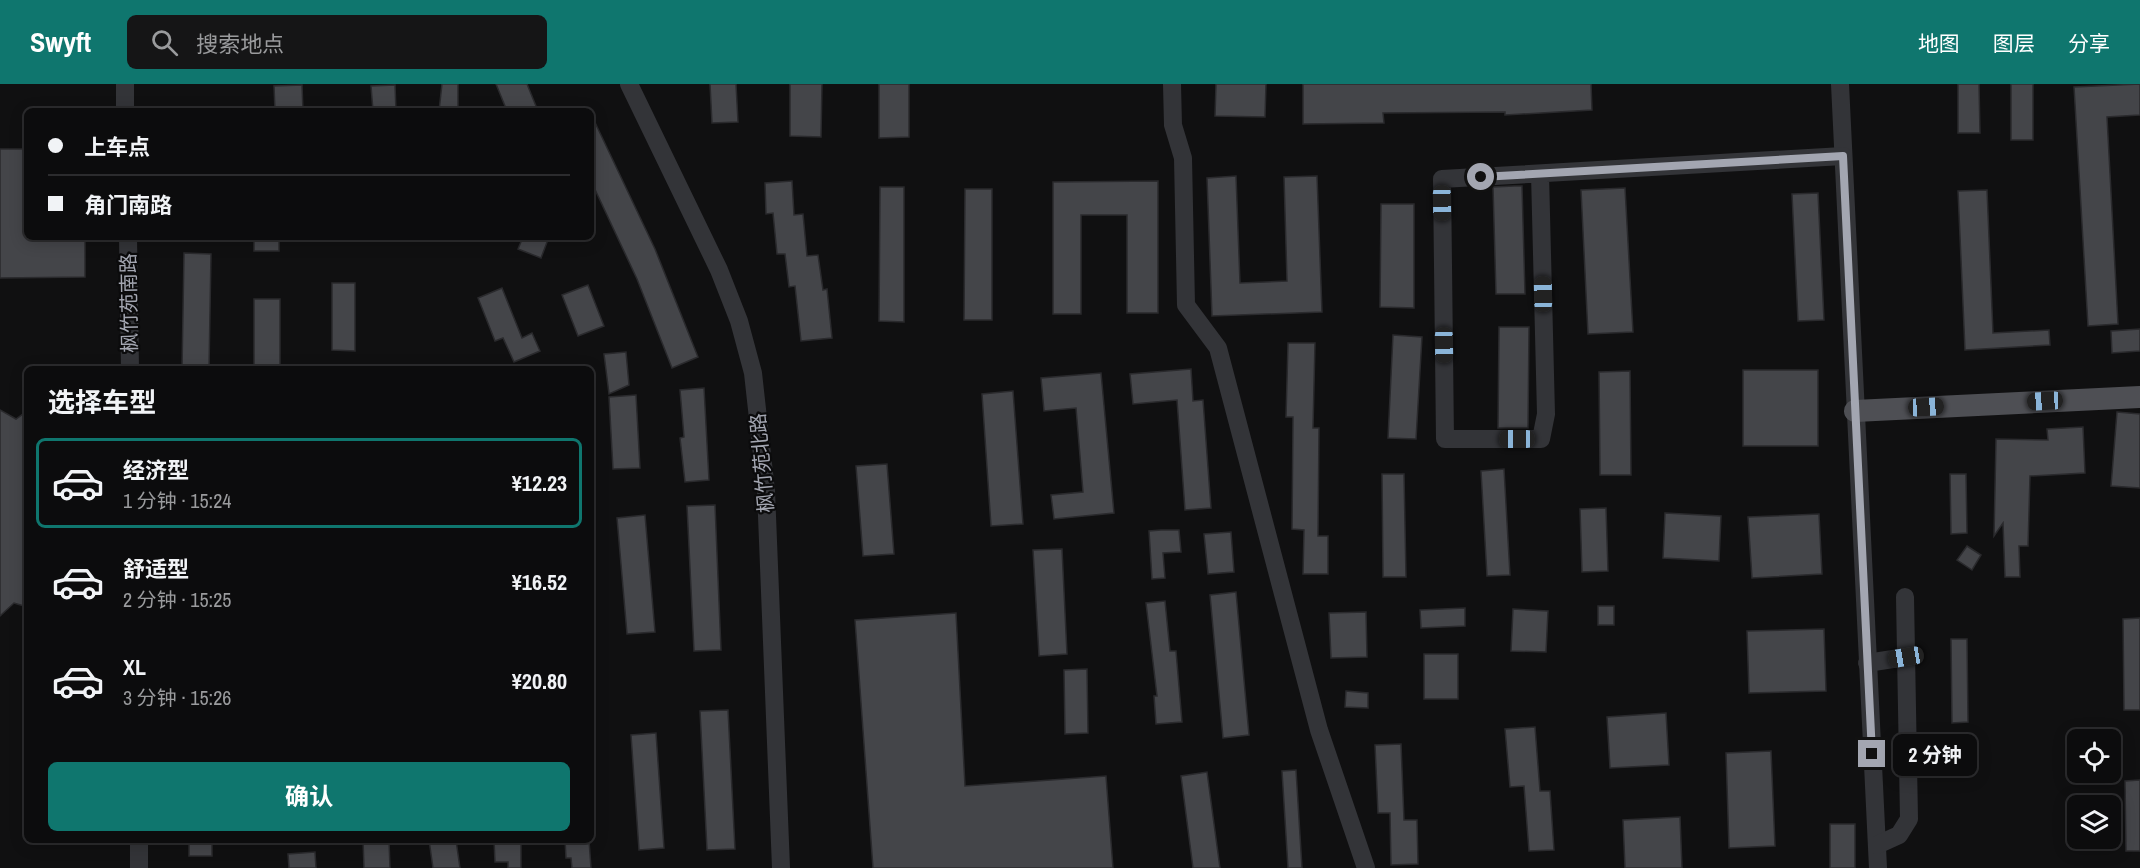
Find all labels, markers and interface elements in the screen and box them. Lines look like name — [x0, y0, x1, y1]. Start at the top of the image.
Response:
search box — [127, 15, 547, 69]
text: Swyft — [30, 23, 91, 61]
icon: search — [148, 26, 181, 59]
text: 搜索地点 — [196, 29, 284, 59]
text: 地图 — [1918, 29, 1960, 58]
text: 图层 — [1993, 29, 2035, 58]
text: 分享 — [2068, 29, 2110, 58]
text: 上车点 — [84, 132, 150, 162]
route start — [1467, 163, 1494, 190]
car — [1433, 185, 1451, 221]
text: 角门南路 — [84, 190, 172, 220]
street label: 枫竹苑南路 — [114, 253, 143, 353]
car — [1534, 276, 1552, 312]
car — [1435, 327, 1453, 363]
text: 选择车型 — [48, 384, 156, 420]
car — [2027, 391, 2063, 411]
car — [1908, 397, 1944, 417]
street label: 枫竹苑北路 — [744, 412, 779, 514]
car — [1499, 430, 1535, 448]
text: 经济型 — [123, 455, 189, 485]
icon: car — [51, 456, 105, 510]
text: ¥12.23 — [512, 468, 567, 498]
text: 1 分钟 · 15:24 — [123, 487, 231, 514]
text: 舒适型 — [123, 554, 189, 584]
icon: car — [51, 555, 105, 609]
text: ¥16.52 — [512, 567, 567, 597]
text: 2 分钟 · 15:25 — [123, 586, 231, 613]
car — [1887, 645, 1925, 669]
text: XL — [123, 652, 146, 682]
icon: car — [51, 654, 105, 708]
text: ¥20.80 — [512, 666, 567, 696]
text: 3 分钟 · 15:26 — [123, 684, 231, 711]
map controls — [2067, 729, 2121, 849]
button: locate — [2067, 729, 2121, 783]
callout: 2 分钟 — [1893, 733, 1977, 775]
route end — [1858, 740, 1885, 767]
text: 2 分钟 — [1908, 741, 1962, 768]
button: 确认 — [48, 762, 570, 831]
button: layers — [2067, 795, 2121, 849]

